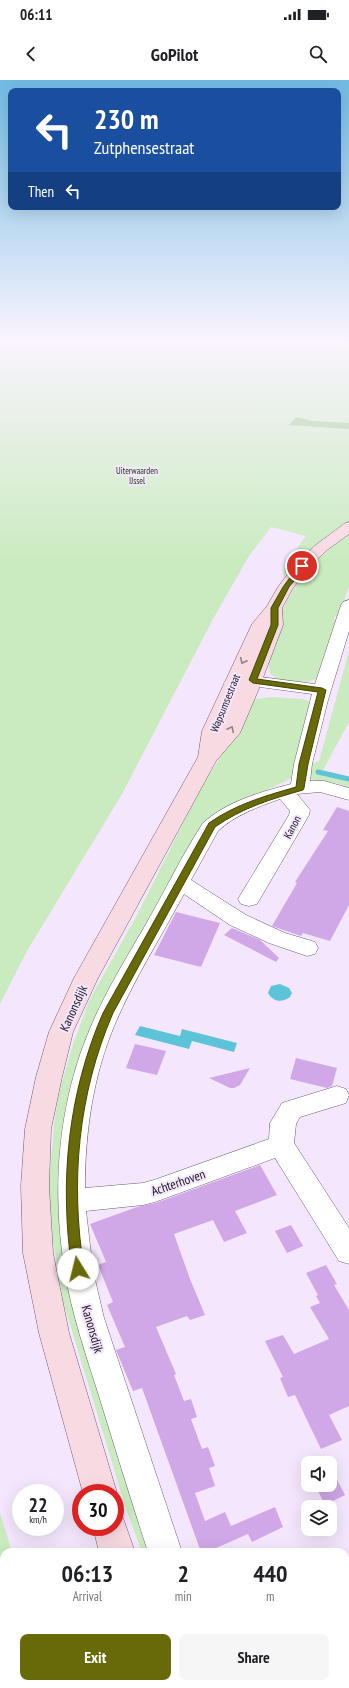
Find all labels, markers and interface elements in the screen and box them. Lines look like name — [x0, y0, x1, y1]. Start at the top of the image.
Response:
text: 06:11 — [20, 5, 52, 24]
icon: back — [20, 43, 42, 65]
text: GoPilot — [151, 43, 198, 66]
icon: search — [307, 43, 329, 65]
text: 230 m — [94, 100, 158, 137]
icon: left — [28, 104, 80, 156]
text: Zutphensestraat — [94, 136, 194, 159]
icon: left — [62, 180, 84, 202]
text: Then — [28, 182, 54, 201]
park label: Uiterwaarden IJssel — [116, 465, 158, 486]
pin — [285, 549, 319, 583]
icon: arrive — [291, 555, 313, 577]
one-way arrow — [240, 657, 248, 664]
street label: Wapsumsestraat — [207, 672, 243, 734]
one-way arrow — [227, 726, 234, 733]
street label: Kanon — [280, 813, 304, 841]
street label: Kanonsdijk — [56, 982, 91, 1034]
street label: Achterhoven — [149, 1165, 208, 1200]
position arrow — [57, 1248, 99, 1290]
street label: Kanonsdijk — [78, 1303, 107, 1355]
map controls — [301, 1456, 337, 1536]
button: sound — [301, 1456, 337, 1492]
speed limit sign: 30 — [72, 1484, 124, 1536]
text: 22 — [28, 1492, 48, 1518]
button: layers — [301, 1500, 337, 1536]
text: km/h — [29, 1513, 47, 1526]
text: 06:13 — [61, 1558, 113, 1589]
text: 2 — [177, 1558, 189, 1589]
text: 440 — [253, 1558, 288, 1589]
text: Arrival — [73, 1588, 102, 1605]
text: min — [175, 1588, 192, 1605]
text: m — [266, 1588, 275, 1605]
button: Exit — [20, 1634, 171, 1680]
button: Share — [179, 1634, 329, 1680]

